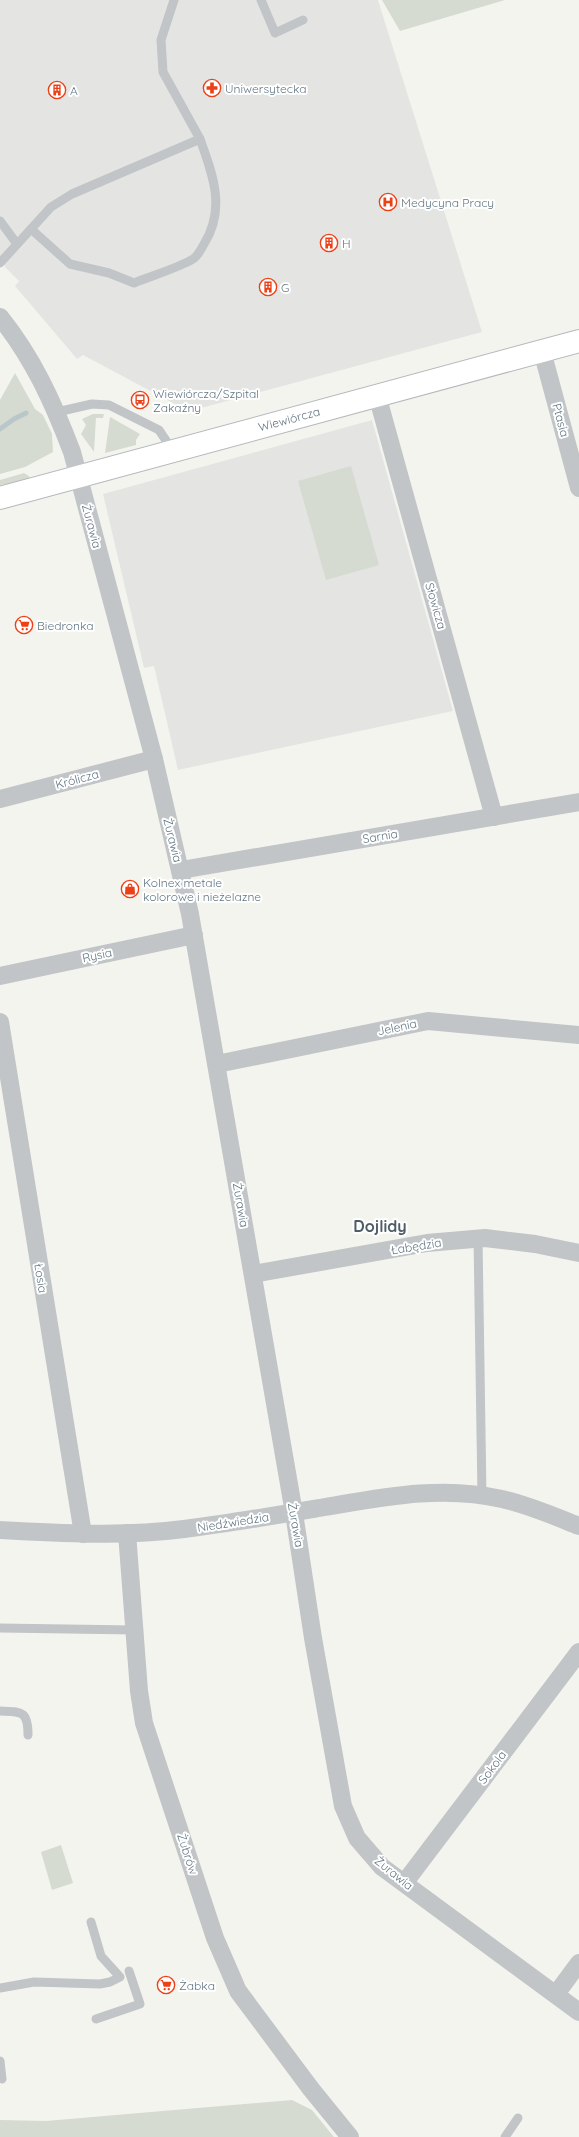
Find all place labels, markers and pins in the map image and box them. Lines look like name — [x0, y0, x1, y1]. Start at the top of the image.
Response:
pharmacy icon: Uniwersytecka — [202, 78, 222, 98]
building icon: A — [47, 80, 67, 100]
place label: Uniwersytecka — [225, 81, 307, 96]
place label: A — [70, 83, 78, 98]
hospital icon: Medycyna Pracy — [378, 192, 398, 212]
place label: Medycyna Pracy — [401, 195, 494, 210]
building icon: H — [319, 233, 339, 253]
place label: H — [342, 236, 351, 251]
building icon: G — [258, 277, 278, 297]
place label: G — [281, 280, 289, 295]
place label: Wiewiórcza/Szpital Zakaźny — [153, 386, 259, 415]
bus stop icon: Wiewiórcza/Szpital Zakaźny — [130, 390, 150, 410]
supermarket icon: Biedronka — [14, 615, 34, 635]
place label: Biedronka — [37, 618, 94, 633]
place label: Kolnex metale kolorowe i nieżelazne — [143, 875, 261, 904]
shop icon: Kolnex metale kolorowe i nieżelazne — [120, 879, 140, 899]
supermarket icon: Żabka — [156, 1975, 176, 1995]
place label: Żabka — [179, 1978, 215, 1993]

